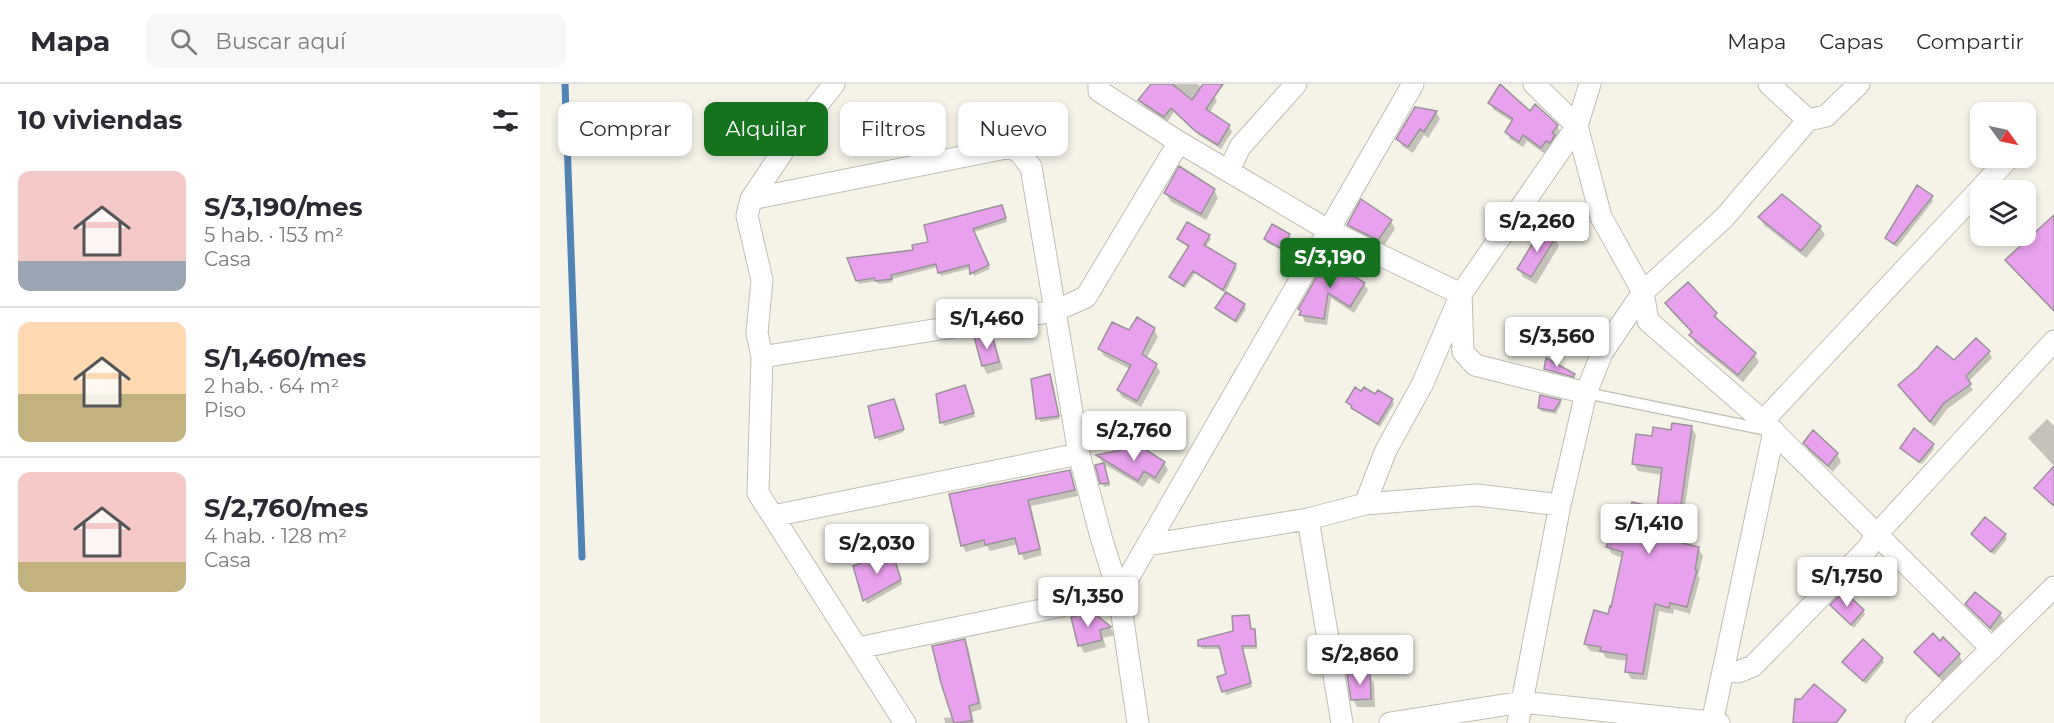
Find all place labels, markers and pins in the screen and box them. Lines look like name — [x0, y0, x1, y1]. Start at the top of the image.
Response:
pin: S/2,260 — [1482, 202, 1592, 253]
pin: S/3,190 — [1275, 238, 1385, 289]
pin: S/1,460 — [932, 299, 1042, 350]
pin: S/3,560 — [1502, 317, 1612, 368]
pin: S/2,760 — [1079, 411, 1189, 462]
pin: S/1,410 — [1594, 504, 1704, 555]
pin: S/2,030 — [822, 524, 932, 575]
pin: S/1,750 — [1792, 557, 1902, 608]
pin: S/1,350 — [1033, 577, 1143, 628]
pin: S/2,860 — [1305, 635, 1415, 686]

